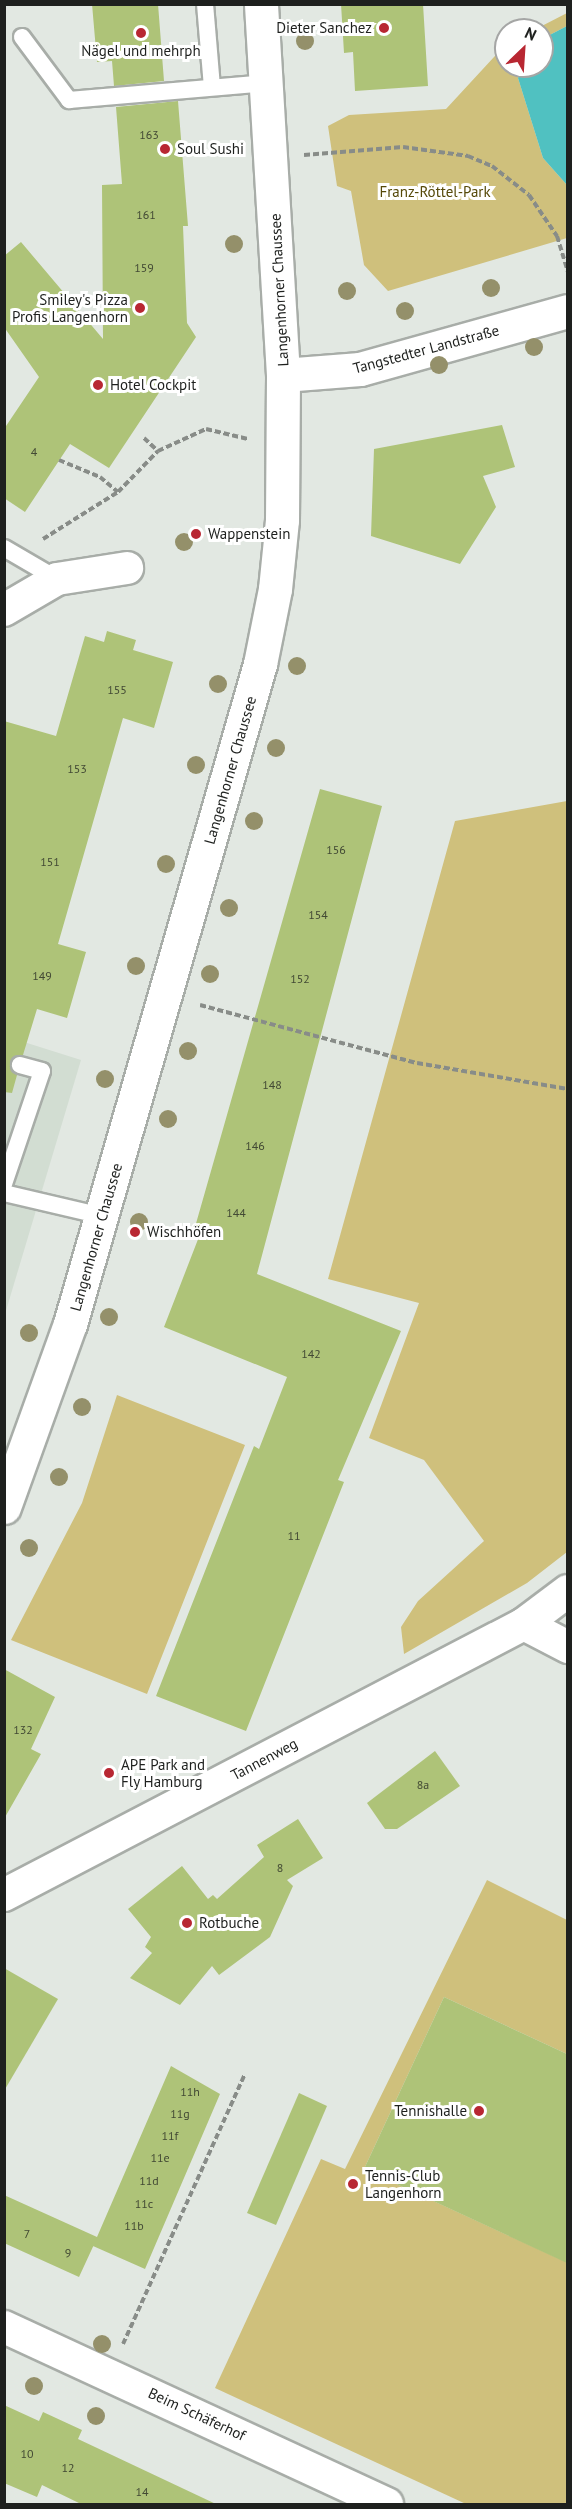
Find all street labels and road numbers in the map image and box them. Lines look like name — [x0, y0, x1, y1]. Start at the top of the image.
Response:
street label: Langenhorner Chaussee — [266, 213, 292, 367]
street label: Tangstedter Landstraße — [351, 321, 501, 377]
street label: Langenhorner Chaussee — [200, 694, 260, 846]
street label: Langenhorner Chaussee — [66, 1161, 126, 1313]
street label: Tannenweg — [228, 1734, 300, 1784]
street label: Beim Schäferhof — [146, 2384, 248, 2444]

